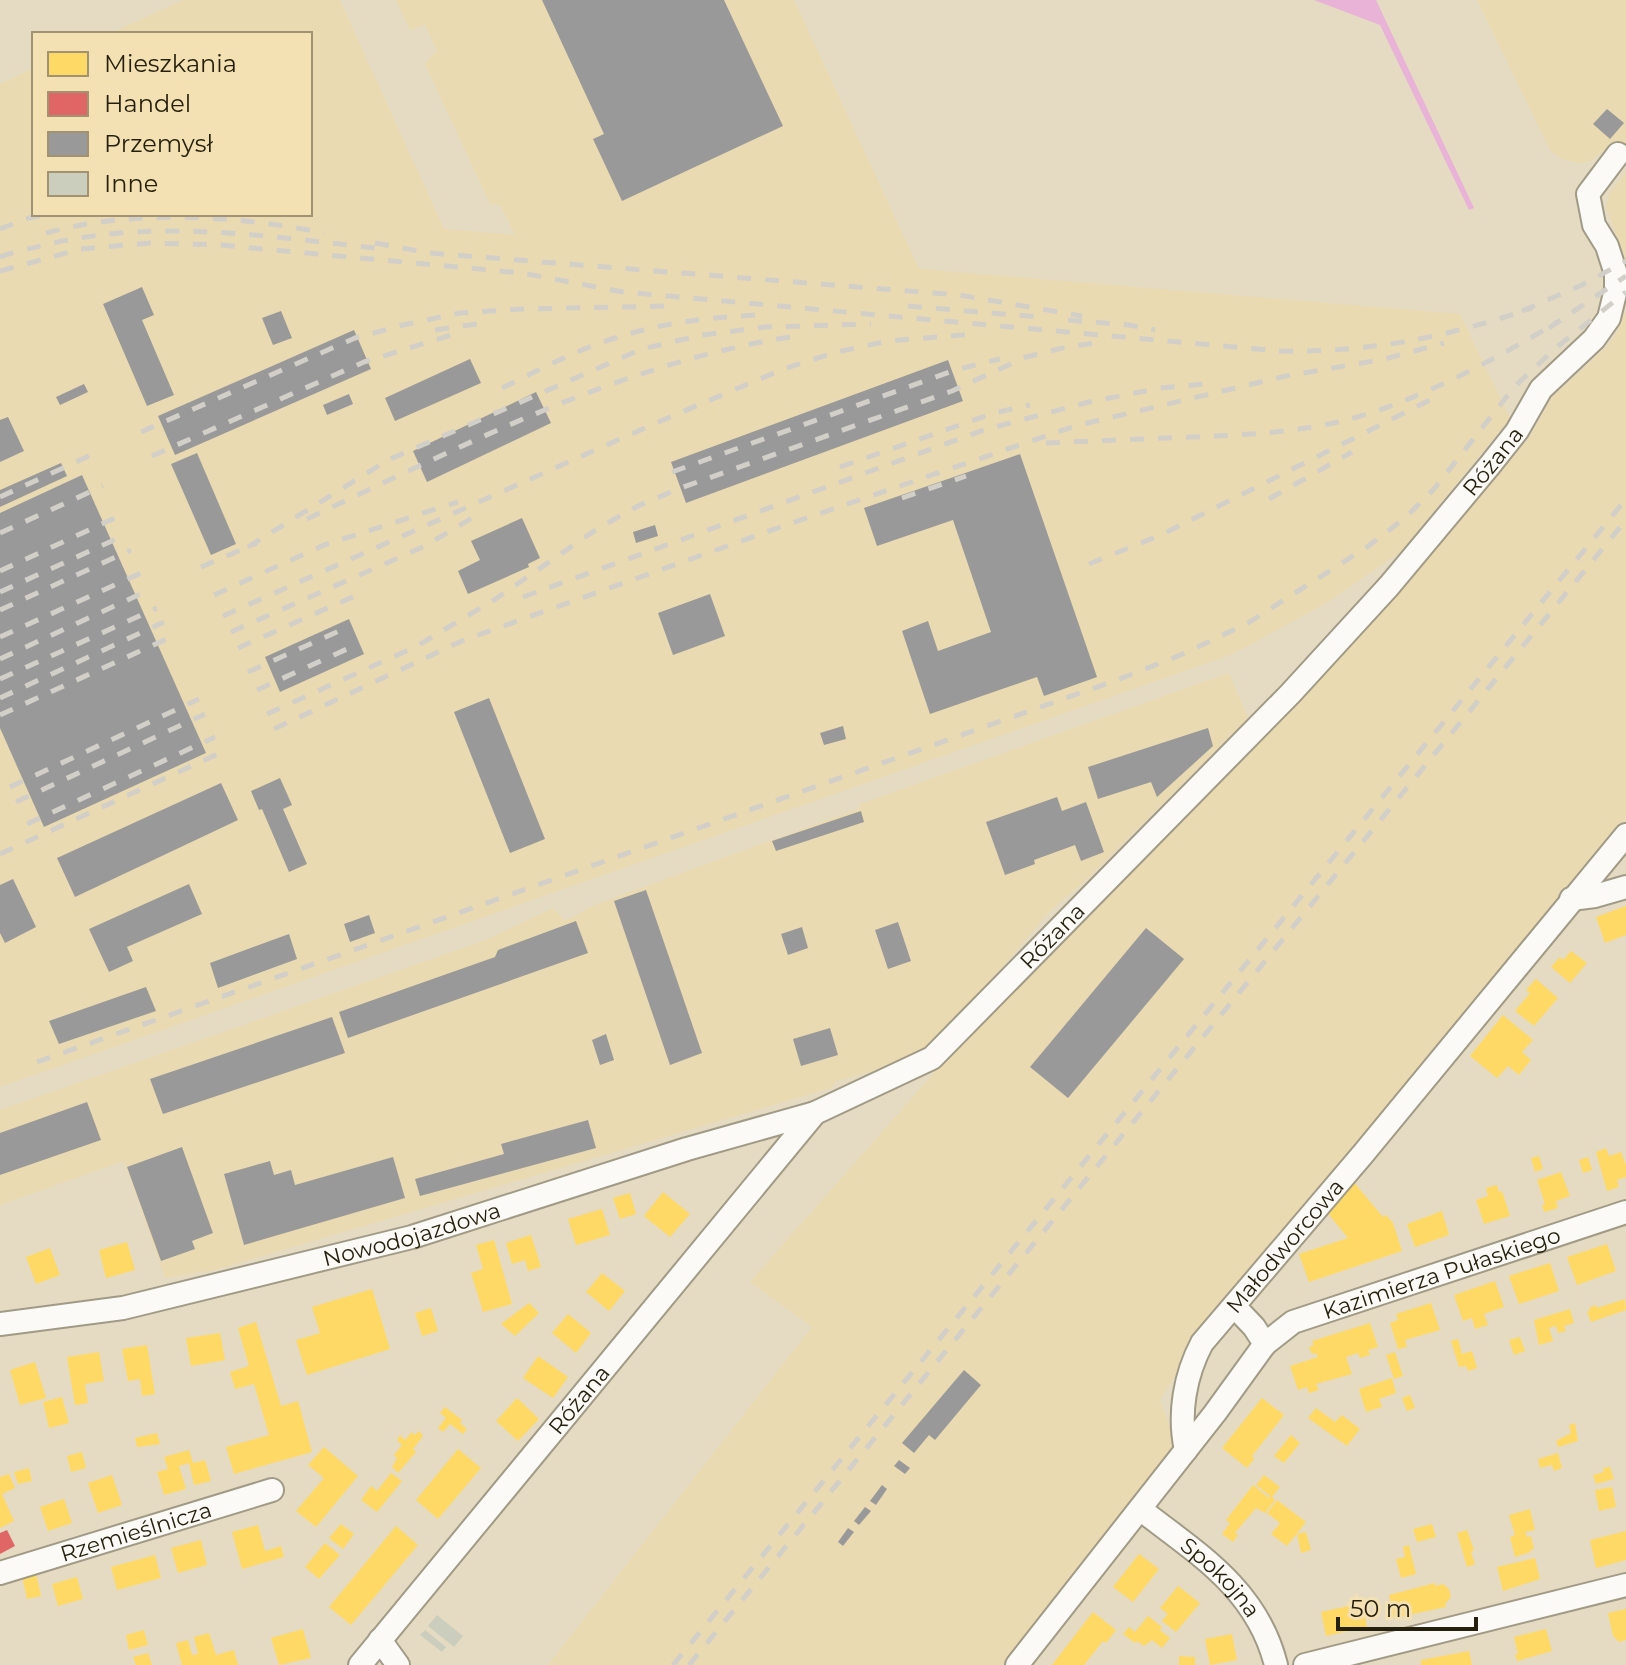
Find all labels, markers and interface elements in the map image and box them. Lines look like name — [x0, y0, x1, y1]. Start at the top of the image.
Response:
legend — [32, 32, 312, 216]
text: Mieszkania — [104, 49, 237, 78]
text: Handel — [104, 89, 191, 118]
text: Przemysł — [104, 129, 213, 158]
text: Inne — [104, 169, 158, 198]
street label: Różana — [1456, 421, 1529, 501]
street label: Różana — [1014, 897, 1090, 974]
street label: Małodworcowa — [1220, 1173, 1349, 1318]
street label: Nowodojazdowa — [320, 1196, 504, 1272]
street label: Kazimierza Pułaskiego — [1319, 1221, 1564, 1325]
street label: Różana — [542, 1359, 615, 1440]
street label: Rzemieślnicza — [57, 1496, 215, 1567]
street label: Spokojna — [1175, 1531, 1266, 1622]
scale bar — [1338, 1581, 1476, 1631]
text: 50 m — [1350, 1594, 1411, 1623]

